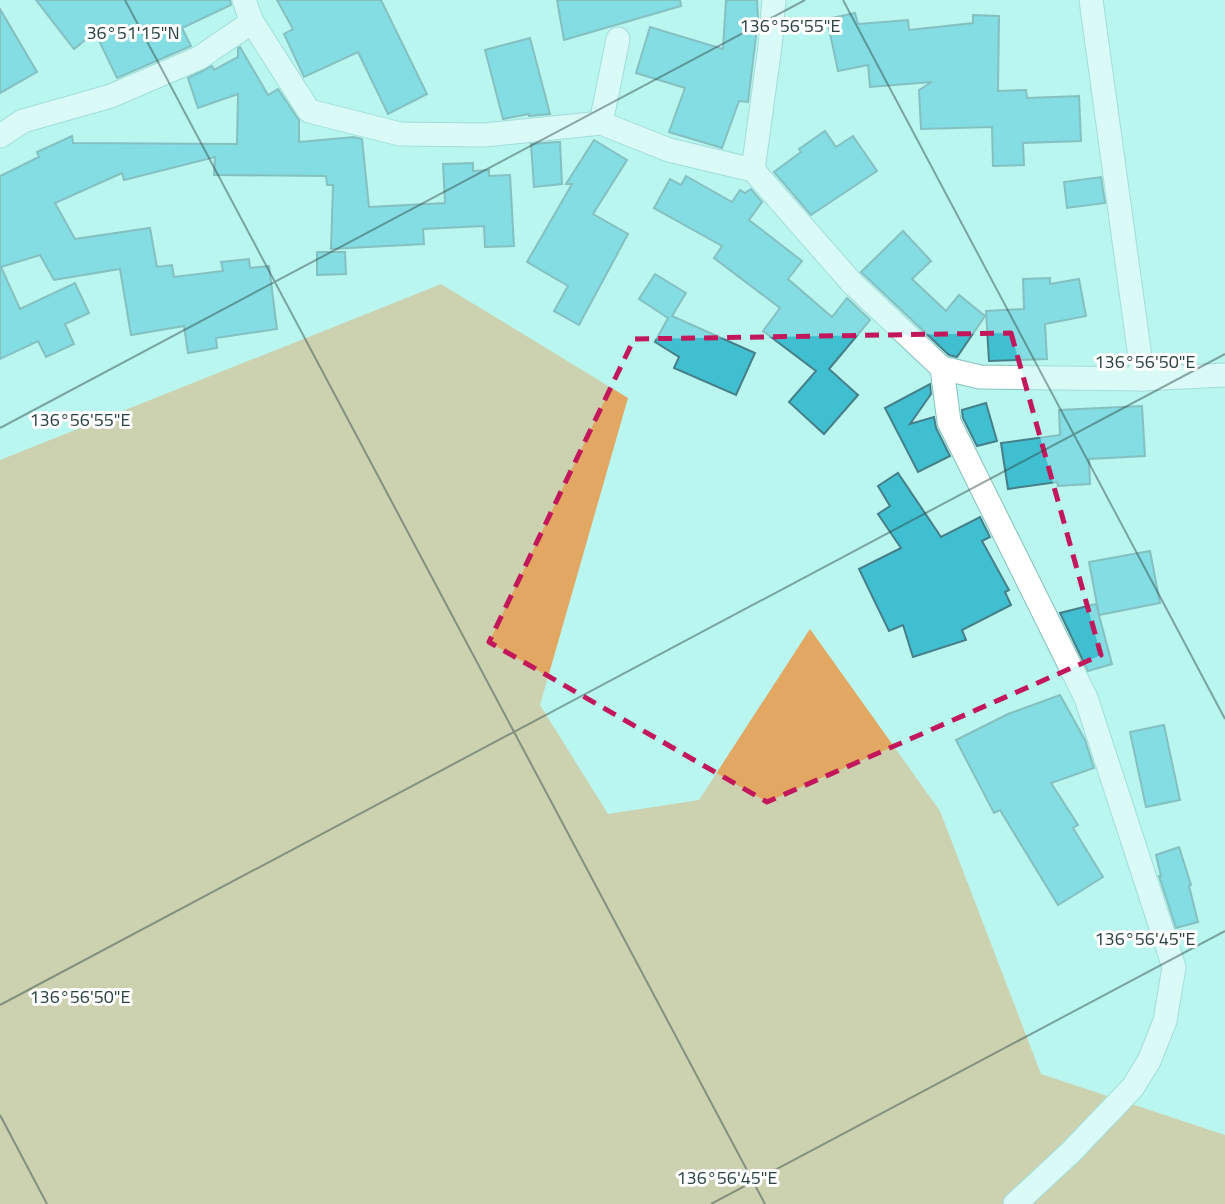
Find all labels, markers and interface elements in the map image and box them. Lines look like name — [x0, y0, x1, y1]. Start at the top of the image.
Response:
text: 136°56'55"E — [739, 12, 841, 39]
text: 36°51'15"N — [86, 19, 180, 46]
text: 136°56'50"E — [1094, 348, 1196, 375]
text: 136°56'55"E — [29, 406, 131, 433]
text: 136°56'45"E — [1094, 925, 1196, 952]
text: 136°56'50"E — [29, 983, 131, 1010]
text: 136°56'45"E — [676, 1164, 778, 1191]

